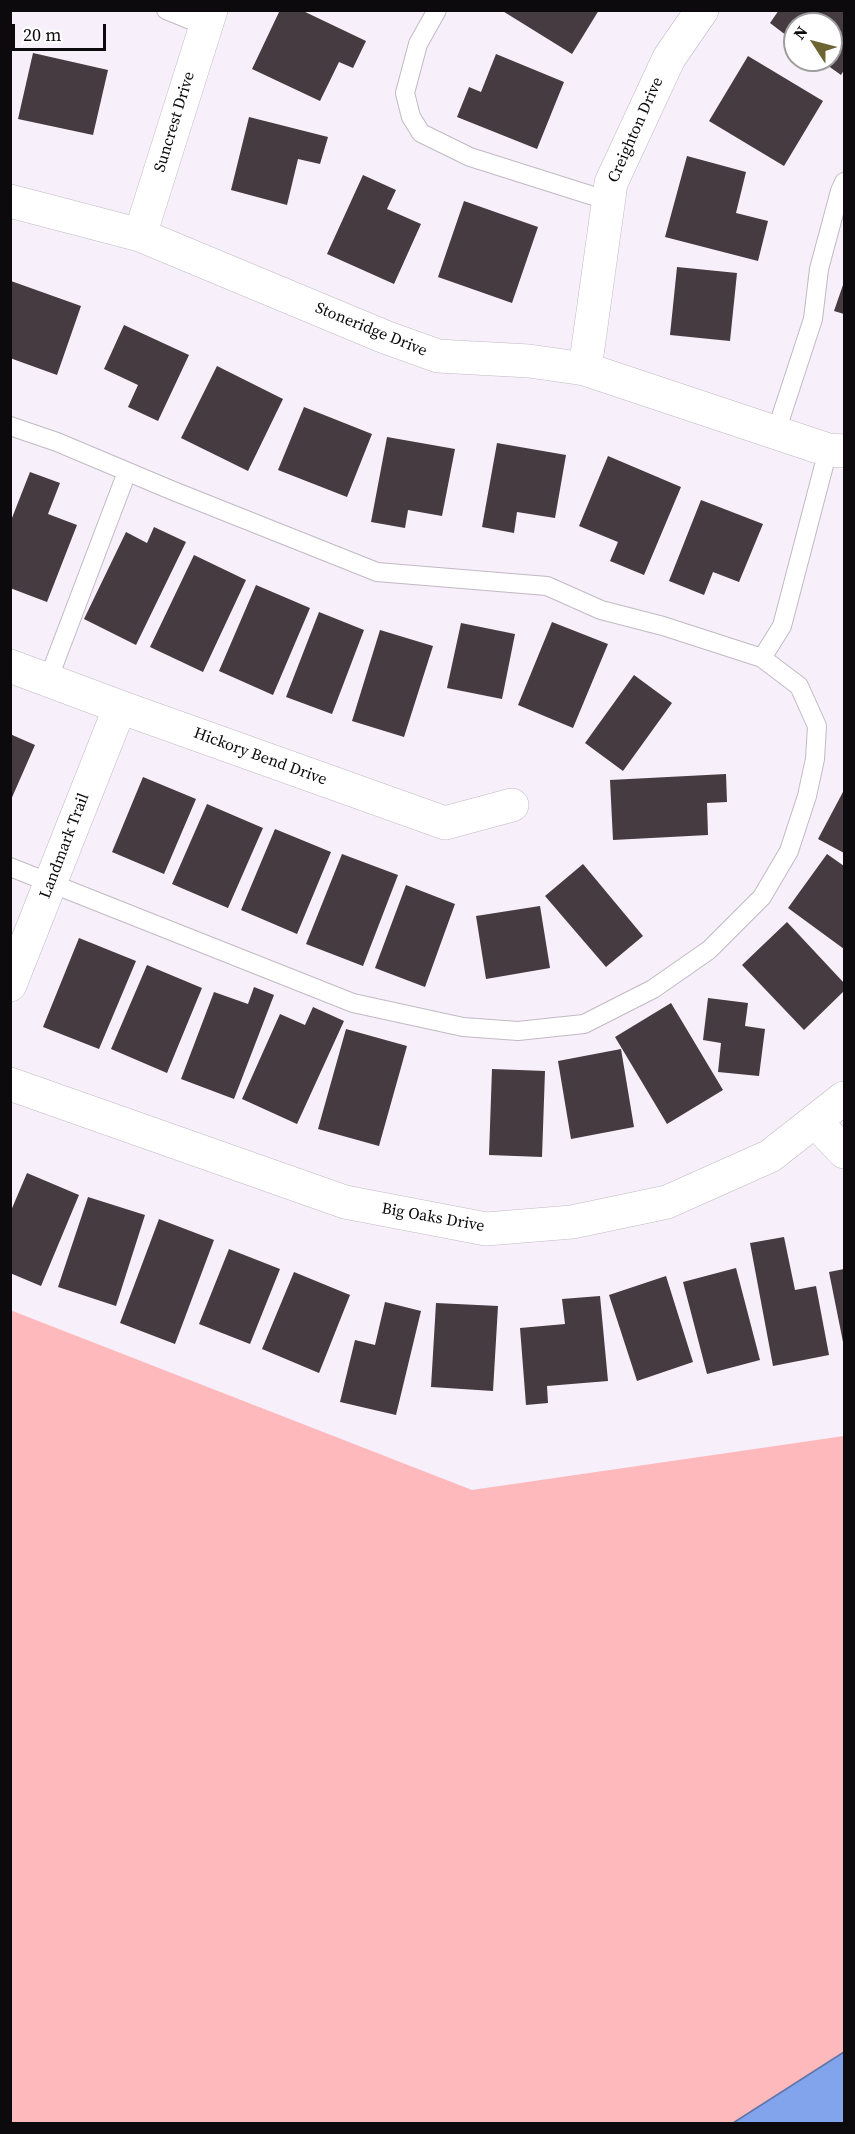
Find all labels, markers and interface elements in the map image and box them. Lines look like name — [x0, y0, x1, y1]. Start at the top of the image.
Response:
scale bar — [15, 12, 110, 50]
north arrow — [783, 12, 843, 72]
text: N — [788, 21, 812, 44]
text: 20 m — [23, 22, 61, 47]
street label: Suncrest Drive — [151, 69, 199, 175]
street label: Creighton Drive — [604, 74, 668, 186]
street label: Stoneridge Drive — [312, 299, 430, 361]
street label: Hickory Bend Drive — [191, 724, 329, 790]
street label: Landmark Trail — [36, 791, 94, 901]
street label: Big Oaks Drive — [380, 1200, 486, 1236]

